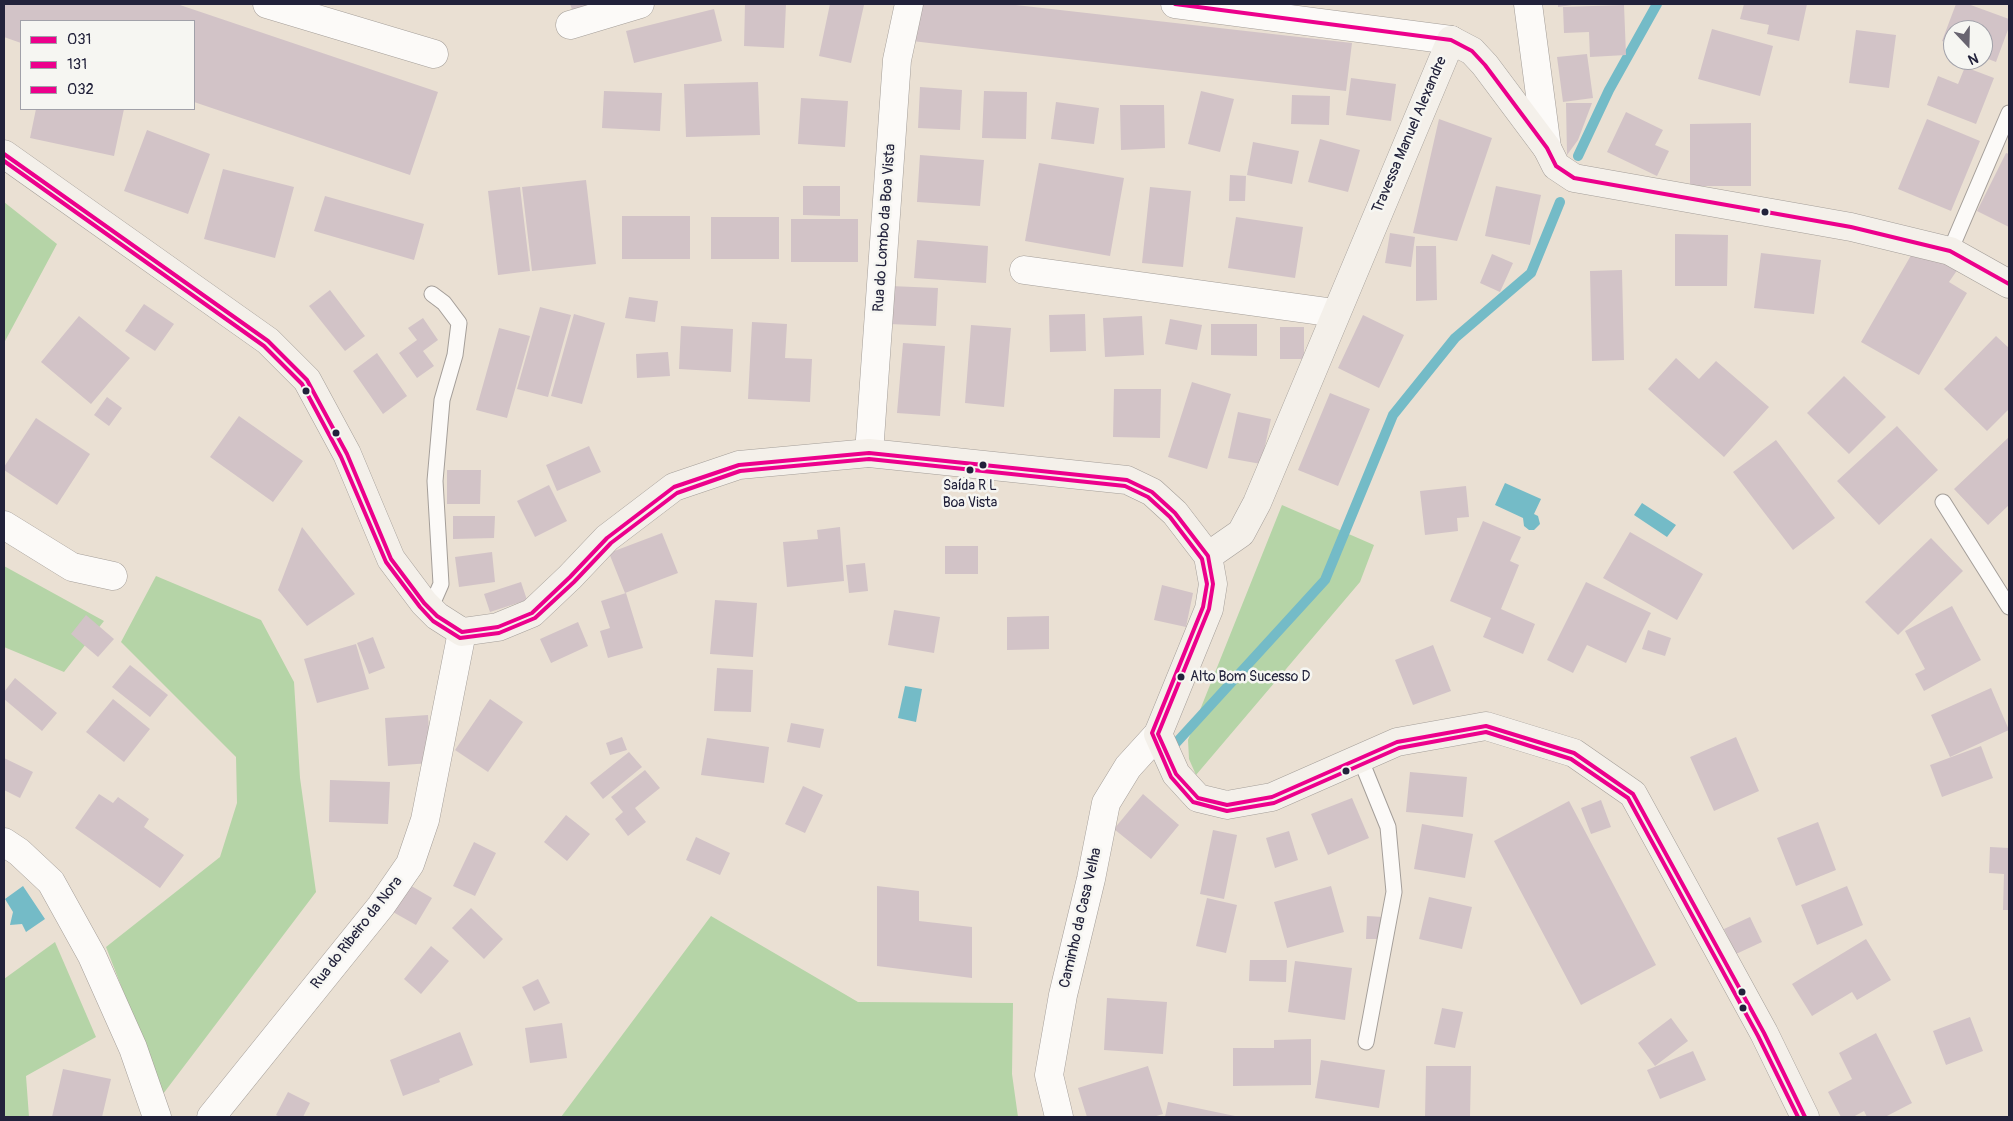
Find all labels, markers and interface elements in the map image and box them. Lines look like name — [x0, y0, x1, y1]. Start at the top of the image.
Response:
legend — [20, 20, 195, 110]
north arrow — [1943, 20, 1993, 70]
text: 031 — [67, 30, 91, 49]
text: N — [1966, 49, 1981, 68]
street label: Travessa Manuel Alexandre — [1369, 54, 1451, 216]
text: 131 — [67, 55, 87, 74]
text: 032 — [67, 80, 94, 99]
street label: Rua do Lombo da Boa Vista — [870, 143, 900, 313]
unlabelled marker — [1760, 207, 1770, 217]
unlabelled marker — [301, 386, 311, 396]
unlabelled marker — [331, 428, 341, 438]
unlabelled marker — [978, 460, 988, 470]
marker: Saída R L Boa Vista — [965, 465, 975, 475]
place label: Saída R L Boa Vista — [943, 478, 997, 511]
place label: Alto Bom Sucesso D — [1190, 669, 1310, 685]
marker: Alto Bom Sucesso D — [1176, 672, 1186, 682]
unlabelled marker — [1341, 766, 1351, 776]
street label: Caminho da Casa Velha — [1056, 846, 1106, 990]
street label: Rua do Ribeiro da Nora — [307, 873, 407, 993]
unlabelled marker — [1737, 987, 1747, 997]
unlabelled marker — [1738, 1003, 1748, 1013]

